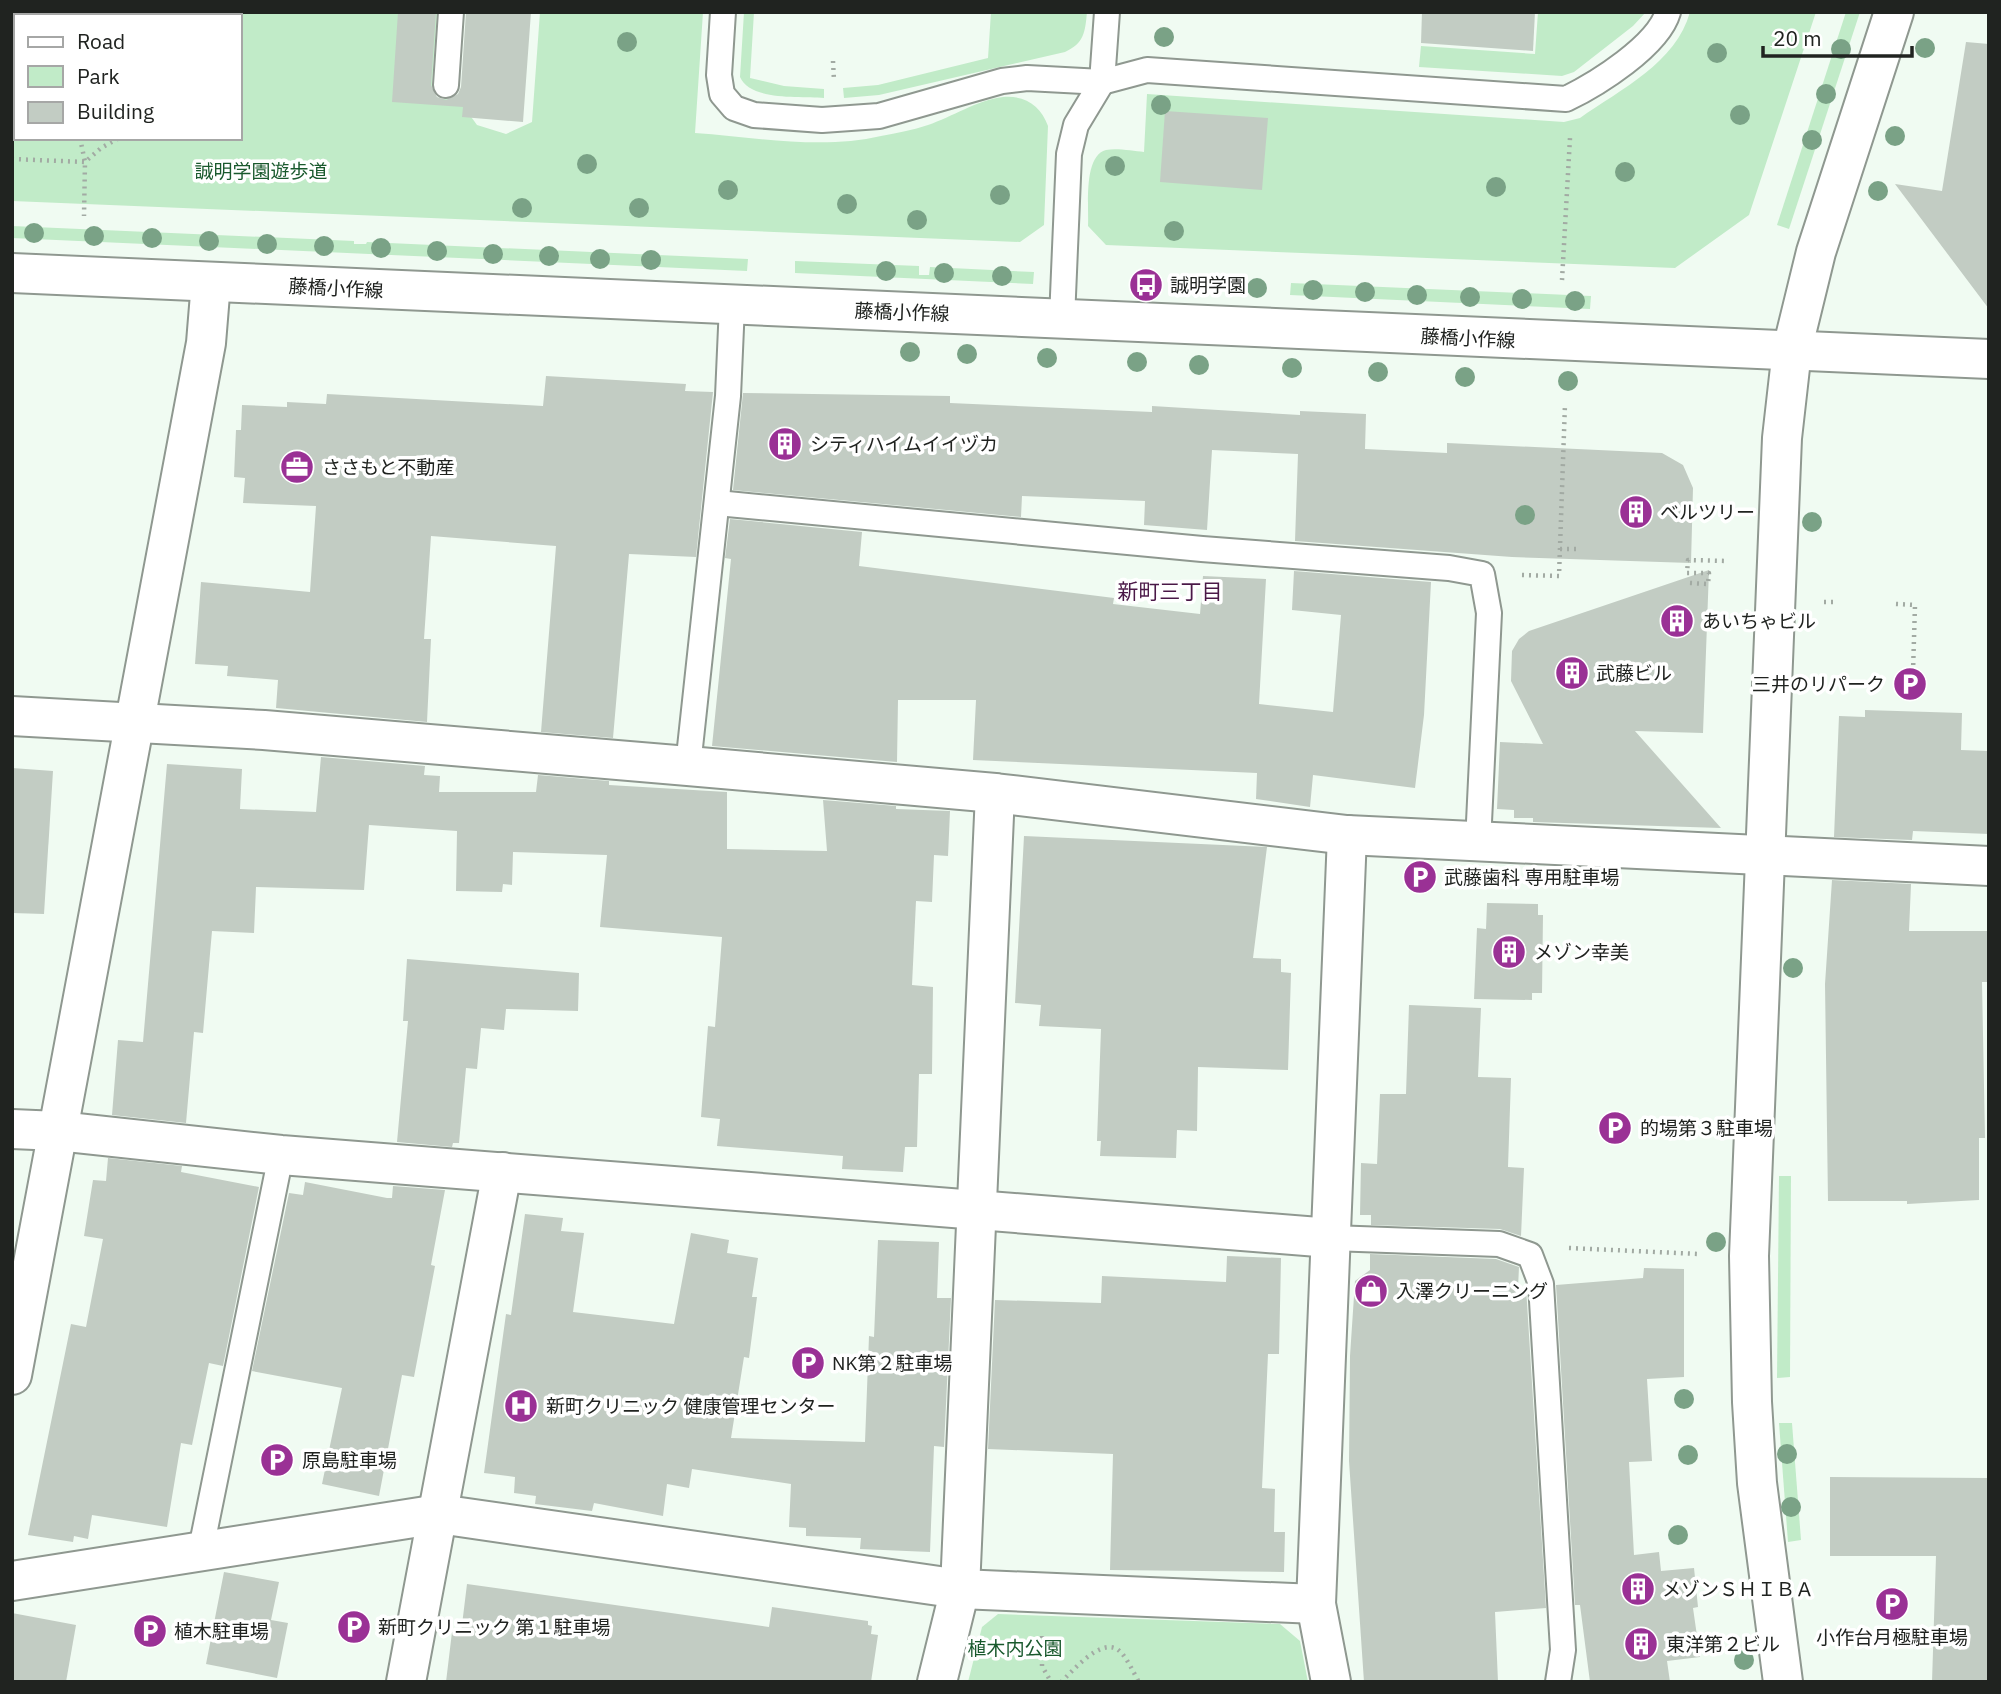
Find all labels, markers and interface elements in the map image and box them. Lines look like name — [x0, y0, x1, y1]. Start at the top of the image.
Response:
legend — [14, 14, 242, 140]
scale bar — [1763, 14, 1912, 58]
text: 20 m — [1773, 24, 1822, 52]
text: Road — [77, 27, 125, 55]
text: Park — [77, 62, 120, 90]
text: Building — [77, 97, 154, 125]
park label: 誠明学園遊歩道 — [194, 159, 328, 183]
bus stop icon: 誠明学園 — [1127, 266, 1165, 304]
place label: 誠明学園 — [1170, 273, 1246, 297]
street label: 藤橋小作線 — [288, 274, 384, 302]
street label: 藤橋小作線 — [854, 298, 950, 326]
street label: 藤橋小作線 — [1420, 324, 1516, 352]
building icon: シティハイムイイヅカ — [766, 425, 804, 463]
place label: シティハイムイイヅカ — [810, 432, 998, 456]
office icon: ささもと不動産 — [278, 448, 316, 486]
place label: ささもと不動産 — [322, 455, 455, 479]
building icon: ベルツリー — [1617, 493, 1655, 531]
place label: ベルツリー — [1660, 500, 1755, 524]
district label: 新町三丁目 — [1118, 577, 1223, 605]
building icon: あいちゃビル — [1658, 602, 1696, 640]
place label: あいちゃビル — [1702, 609, 1816, 633]
building icon: 武藤ビル — [1553, 654, 1591, 692]
place label: 武藤ビル — [1596, 661, 1672, 685]
parking icon: 三井のリパーク — [1891, 665, 1929, 703]
place label: 三井のリパーク — [1752, 672, 1885, 696]
parking icon: 武藤歯科 専用駐車場 — [1401, 858, 1439, 896]
place label: 武藤歯科 専用駐車場 — [1444, 865, 1620, 889]
building icon: メゾン幸美 — [1490, 933, 1528, 971]
place label: メゾン幸美 — [1534, 940, 1629, 964]
parking icon: 的場第３駐車場 — [1596, 1109, 1634, 1147]
place label: 的場第３駐車場 — [1640, 1116, 1773, 1140]
shop icon: 入澤クリーニング — [1352, 1272, 1390, 1310]
place label: 入澤クリーニング — [1396, 1279, 1548, 1303]
parking icon: NK第２駐車場 — [789, 1344, 827, 1382]
place label: NK第２駐車場 — [832, 1351, 952, 1375]
hospital icon: 新町クリニック 健康管理センター — [502, 1387, 540, 1425]
place label: 新町クリニック 健康管理センター — [546, 1394, 836, 1418]
parking icon: 原島駐車場 — [258, 1441, 296, 1479]
place label: 原島駐車場 — [302, 1448, 397, 1472]
building icon: メゾンＳＨＩＢＡ — [1619, 1570, 1657, 1608]
place label: メゾンＳＨＩＢＡ — [1662, 1577, 1814, 1601]
parking icon: 小作台月極駐車場 — [1873, 1585, 1911, 1623]
parking icon: 新町クリニック 第１駐車場 — [335, 1608, 373, 1646]
parking icon: 植木駐車場 — [131, 1612, 169, 1650]
place label: 新町クリニック 第１駐車場 — [378, 1615, 611, 1639]
place label: 植木駐車場 — [174, 1619, 269, 1643]
building icon: 東洋第２ビル — [1622, 1625, 1660, 1663]
place label: 小作台月極駐車場 — [1816, 1625, 1968, 1649]
place label: 東洋第２ビル — [1666, 1632, 1780, 1656]
park label: 植木内公園 — [967, 1636, 1063, 1660]

